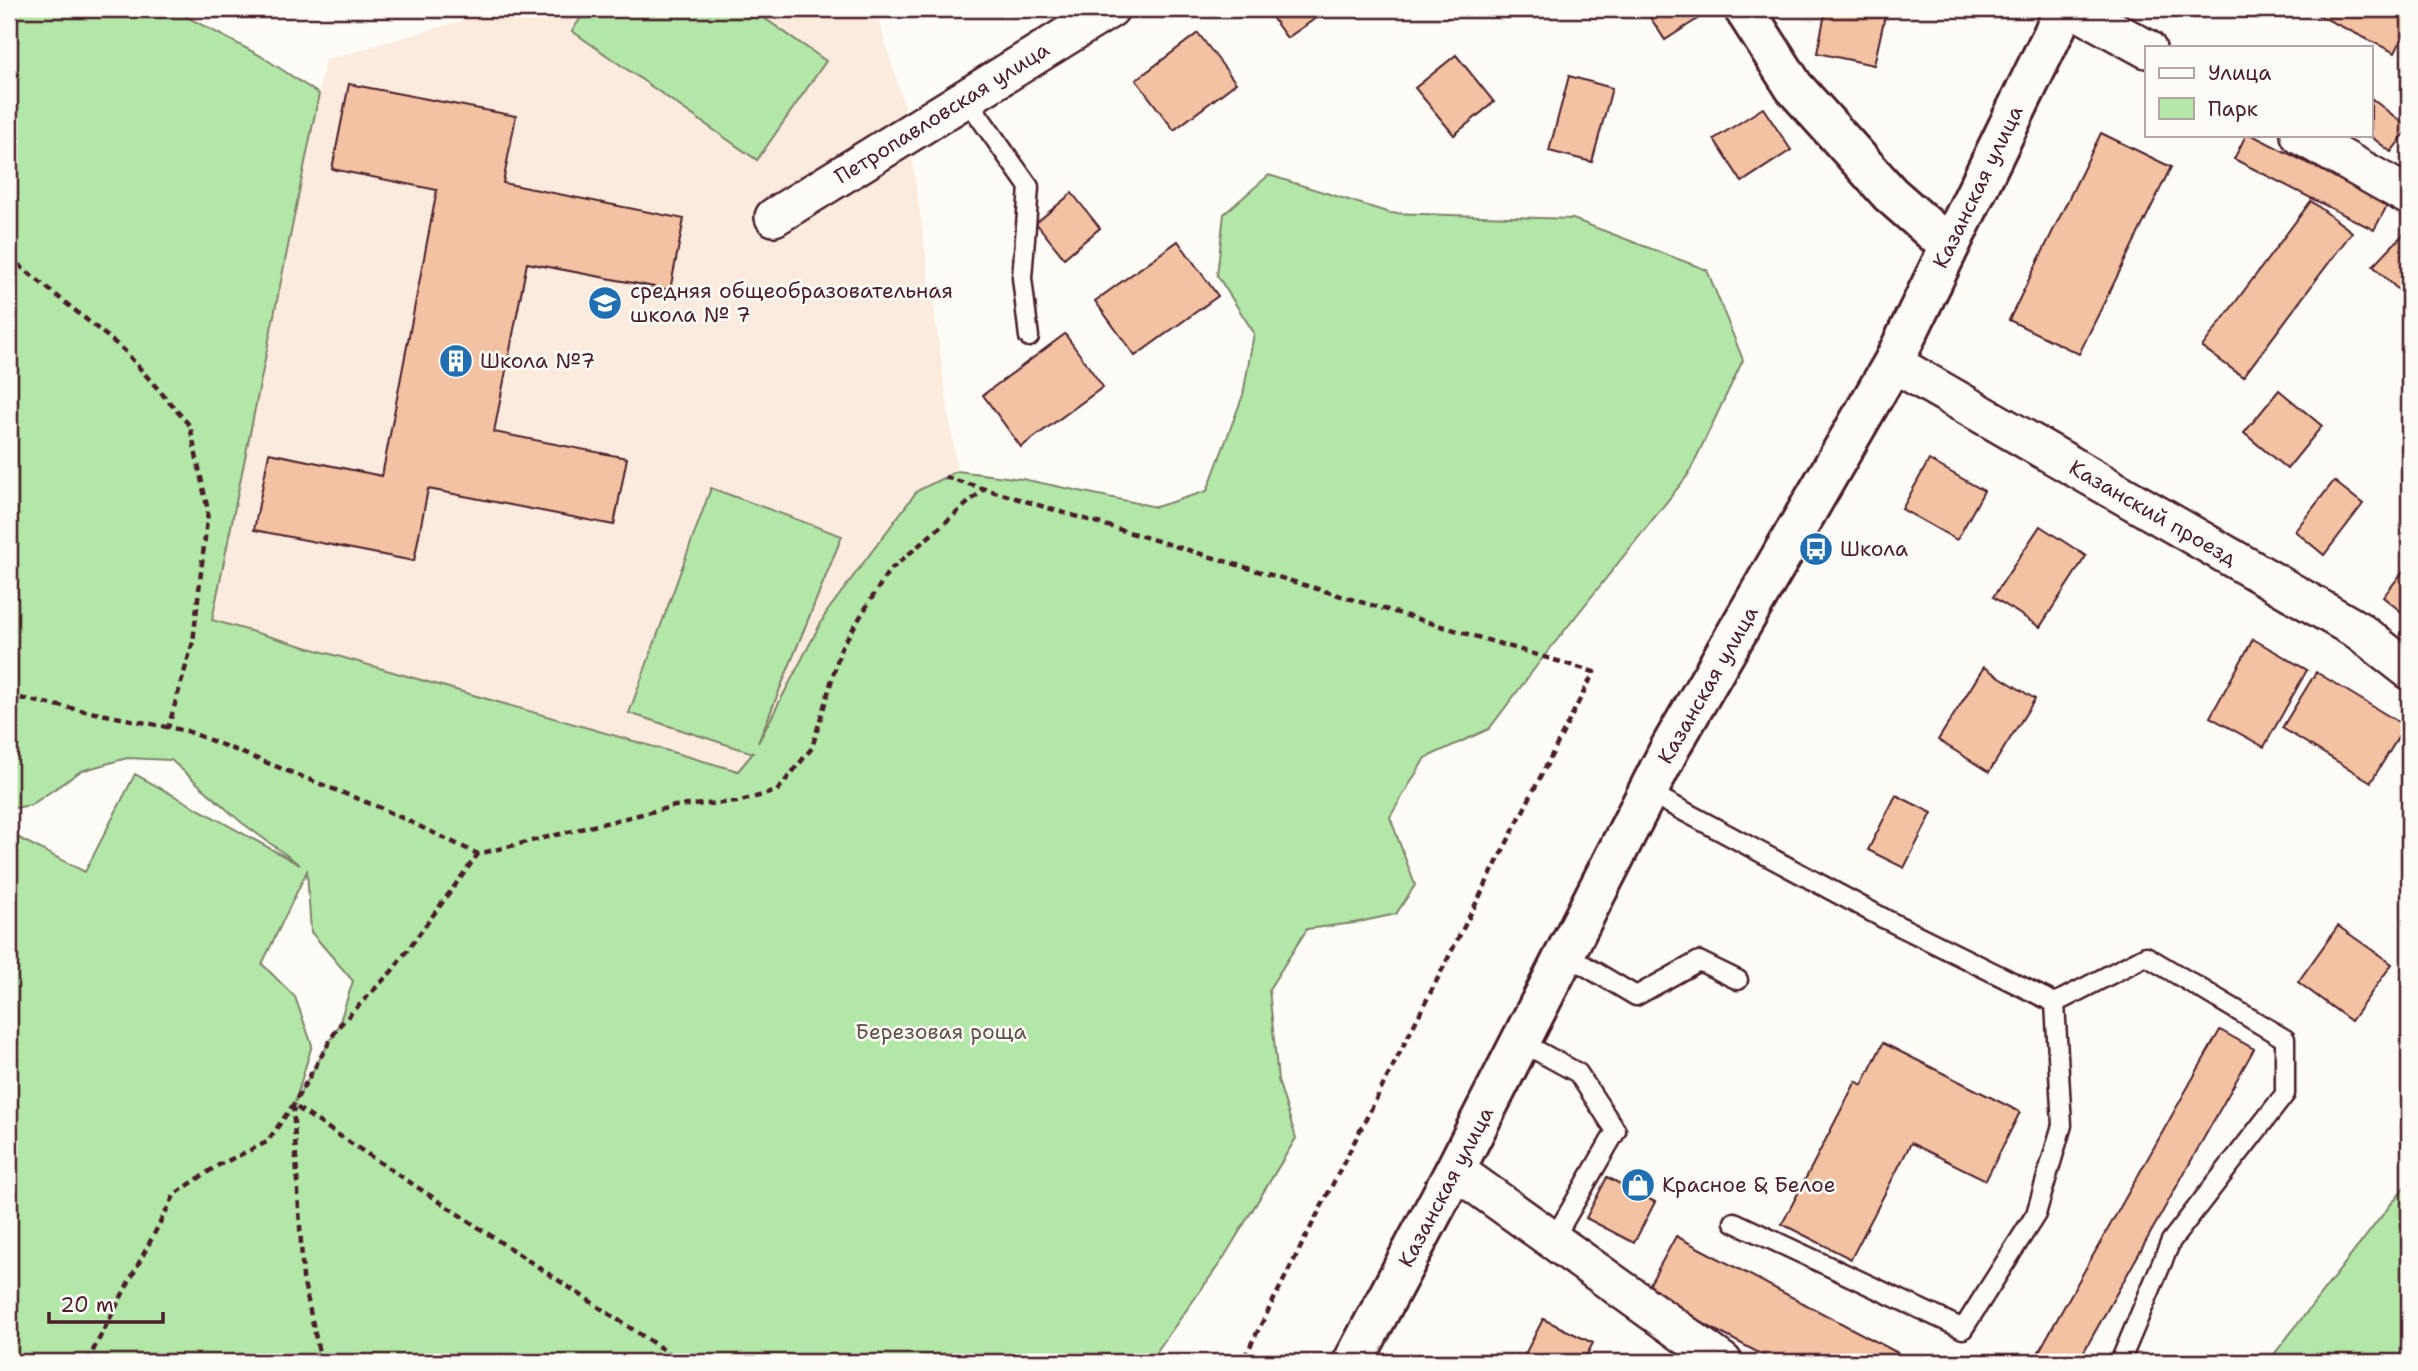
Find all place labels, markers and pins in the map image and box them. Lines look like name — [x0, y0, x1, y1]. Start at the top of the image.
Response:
place label: средняя общеобразовательная школа № 7 — [630, 277, 953, 329]
school or university icon: средняя общеобразовательная школа № 7 — [586, 284, 624, 322]
building icon: Школа №7 — [437, 342, 475, 380]
place label: Школа №7 — [480, 347, 595, 375]
bus stop icon: Школа — [1797, 530, 1835, 568]
place label: Школа — [1840, 535, 1908, 563]
shop icon: Красное & Белое — [1619, 1166, 1657, 1204]
place label: Красное & Белое — [1662, 1171, 1836, 1199]

